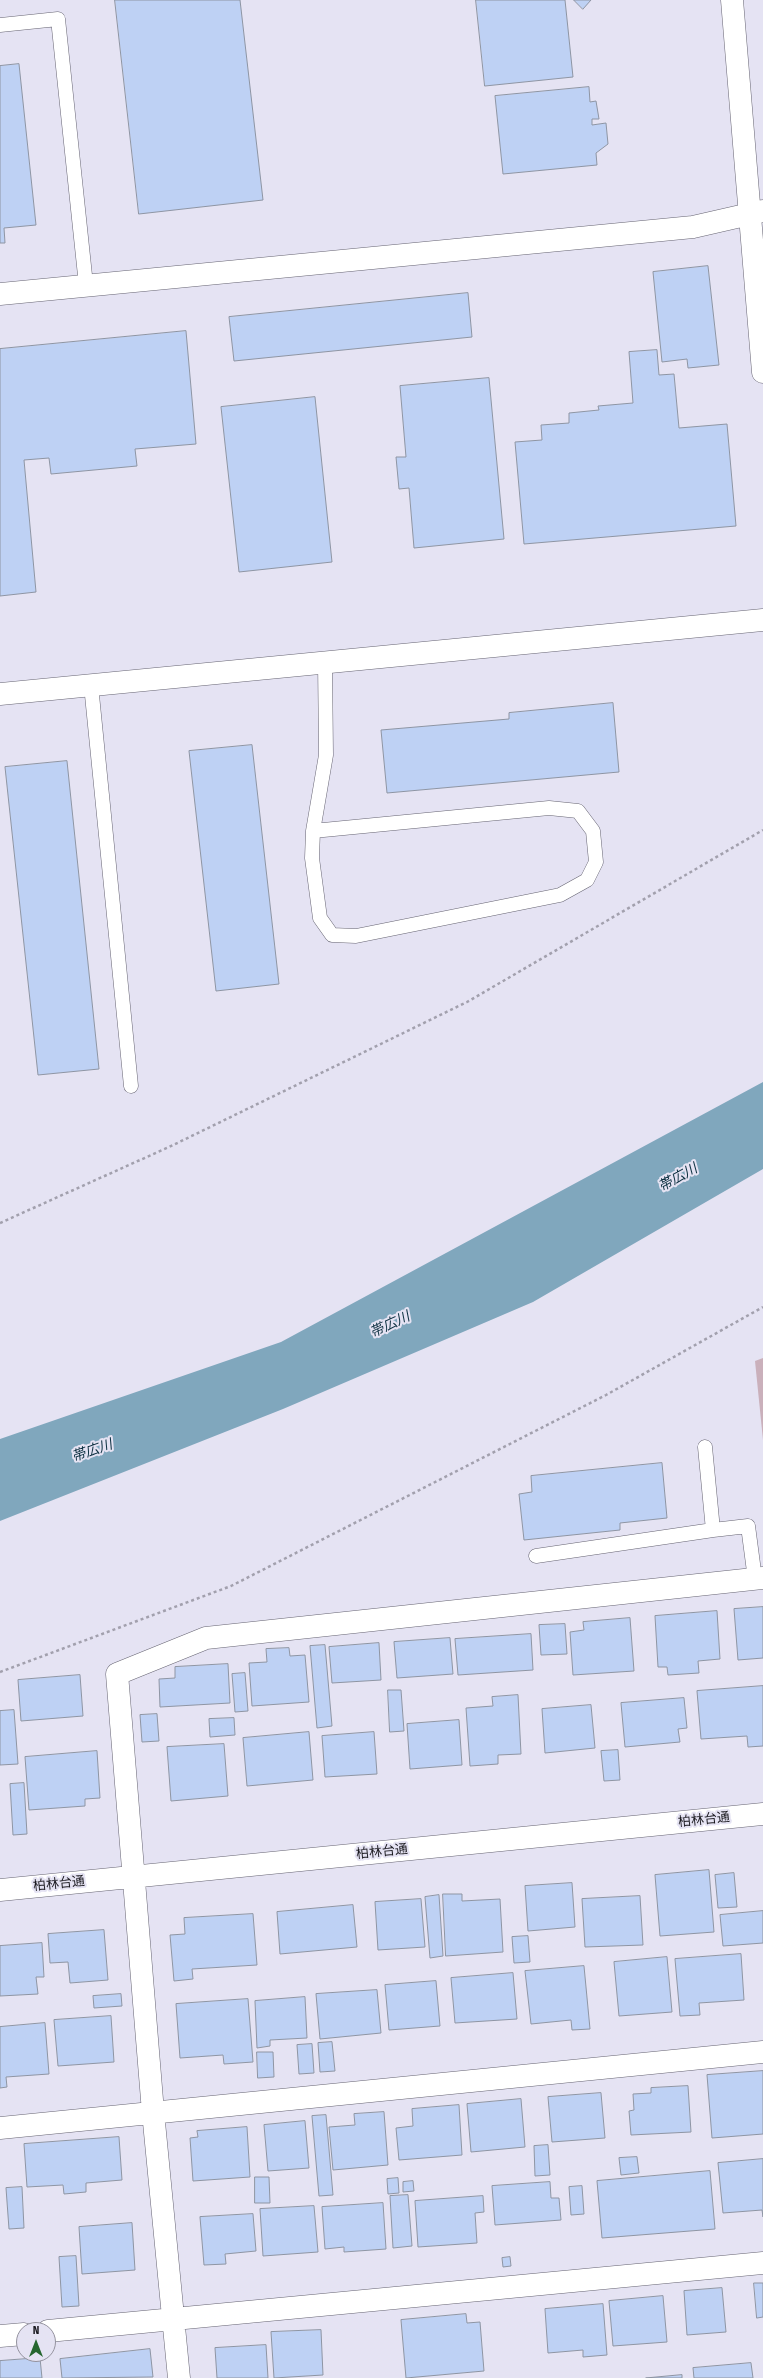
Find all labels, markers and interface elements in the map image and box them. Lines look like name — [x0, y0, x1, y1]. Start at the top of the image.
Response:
water label: 帯広川 — [656, 1160, 700, 1196]
water label: 帯広川 — [367, 1309, 413, 1341]
water label: 帯広川 — [69, 1436, 115, 1466]
street label: 柏林台通 — [677, 1810, 731, 1830]
street label: 柏林台通 — [355, 1842, 409, 1862]
street label: 柏林台通 — [32, 1874, 86, 1894]
north arrow — [16, 2322, 56, 2362]
text: N — [33, 2324, 39, 2337]

